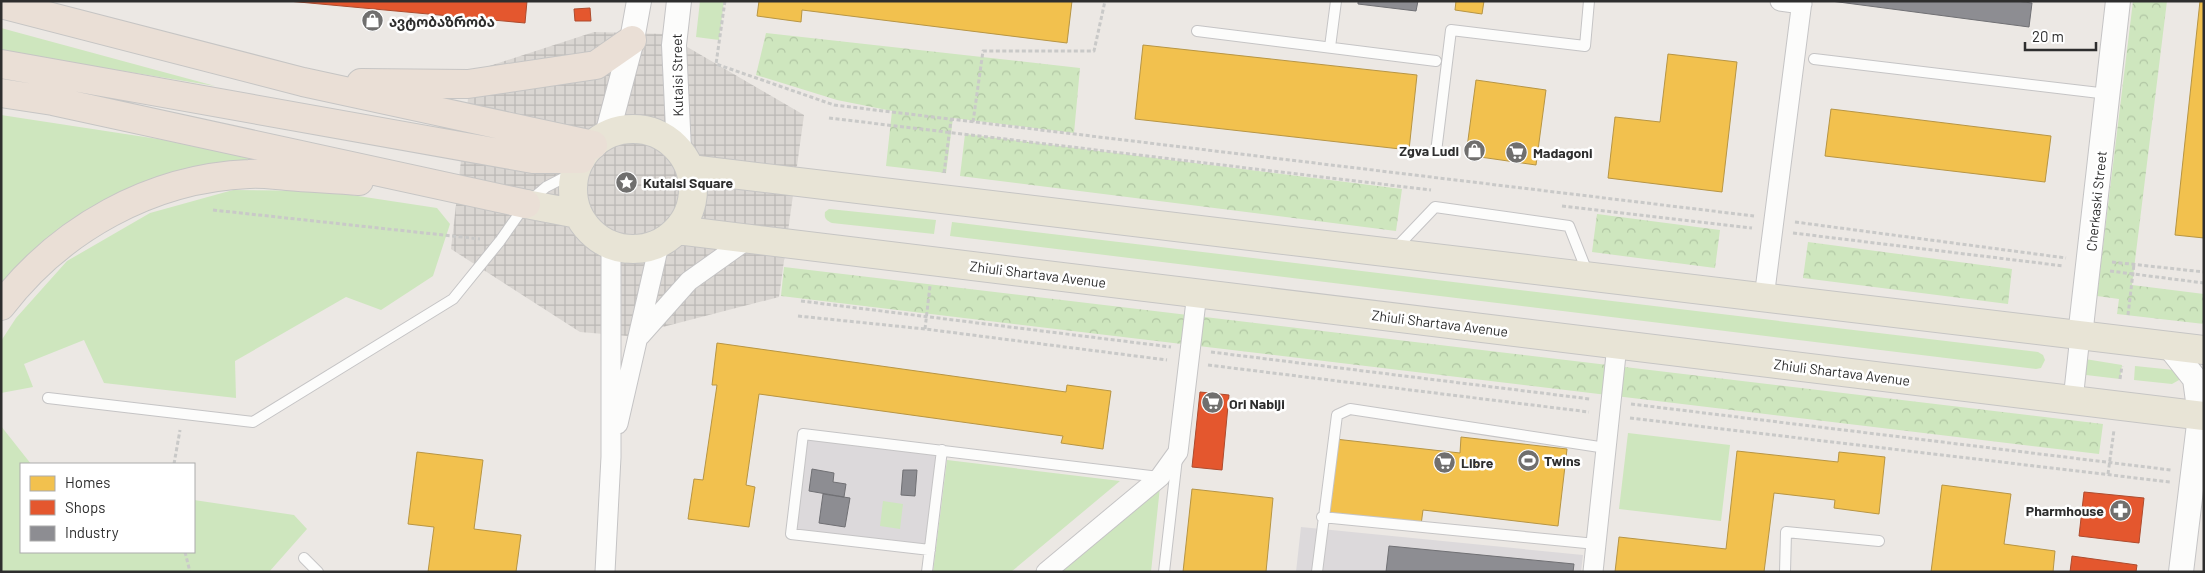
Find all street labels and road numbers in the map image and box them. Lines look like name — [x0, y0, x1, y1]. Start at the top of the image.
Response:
street label: Kutaisi Street — [668, 33, 686, 117]
street label: Cherkaski Street — [2082, 150, 2110, 252]
street label: Zhiuli Shartava Avenue — [969, 257, 1107, 291]
street label: Zhiuli Shartava Avenue — [1371, 306, 1509, 340]
street label: Zhiuli Shartava Avenue — [1773, 355, 1911, 389]

